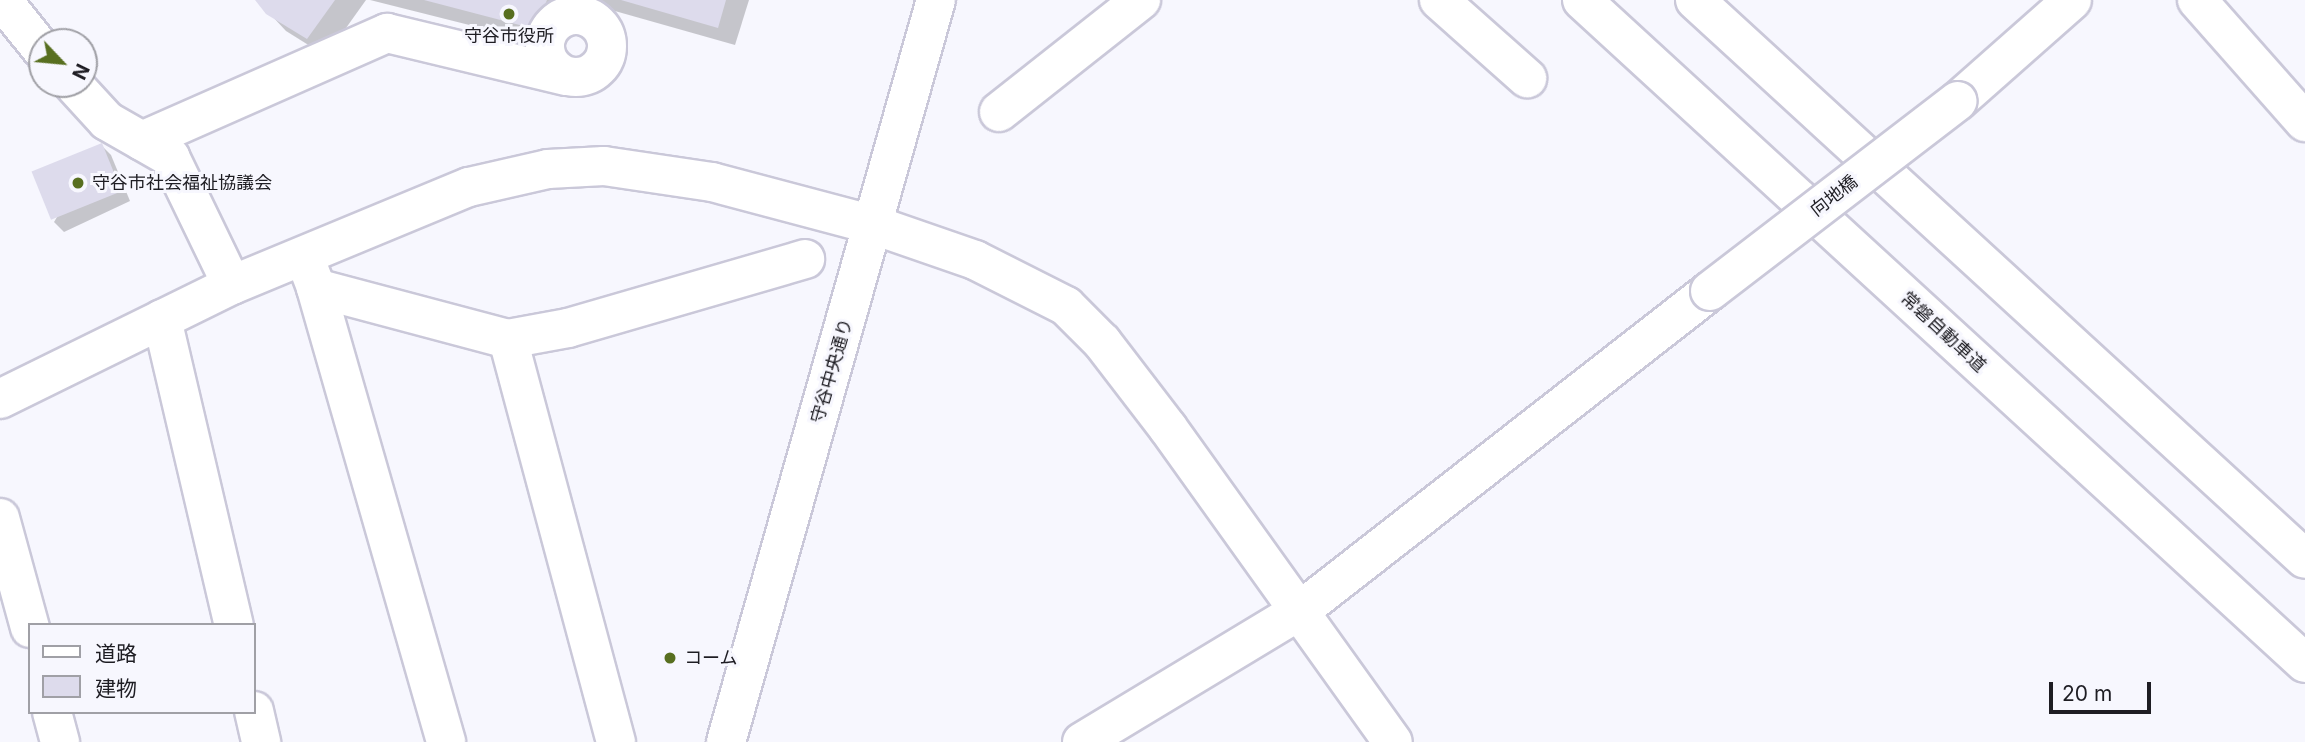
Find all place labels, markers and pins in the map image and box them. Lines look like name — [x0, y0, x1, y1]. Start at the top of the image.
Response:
marker: 守谷市役所 — [501, 6, 517, 22]
place label: 守谷市役所 — [464, 25, 554, 47]
place label: 守谷市社会福祉協議会 — [92, 172, 272, 194]
marker: 守谷市社会福祉協議会 — [70, 175, 86, 191]
place label: コーム — [684, 647, 738, 669]
marker: コーム — [662, 650, 678, 666]

